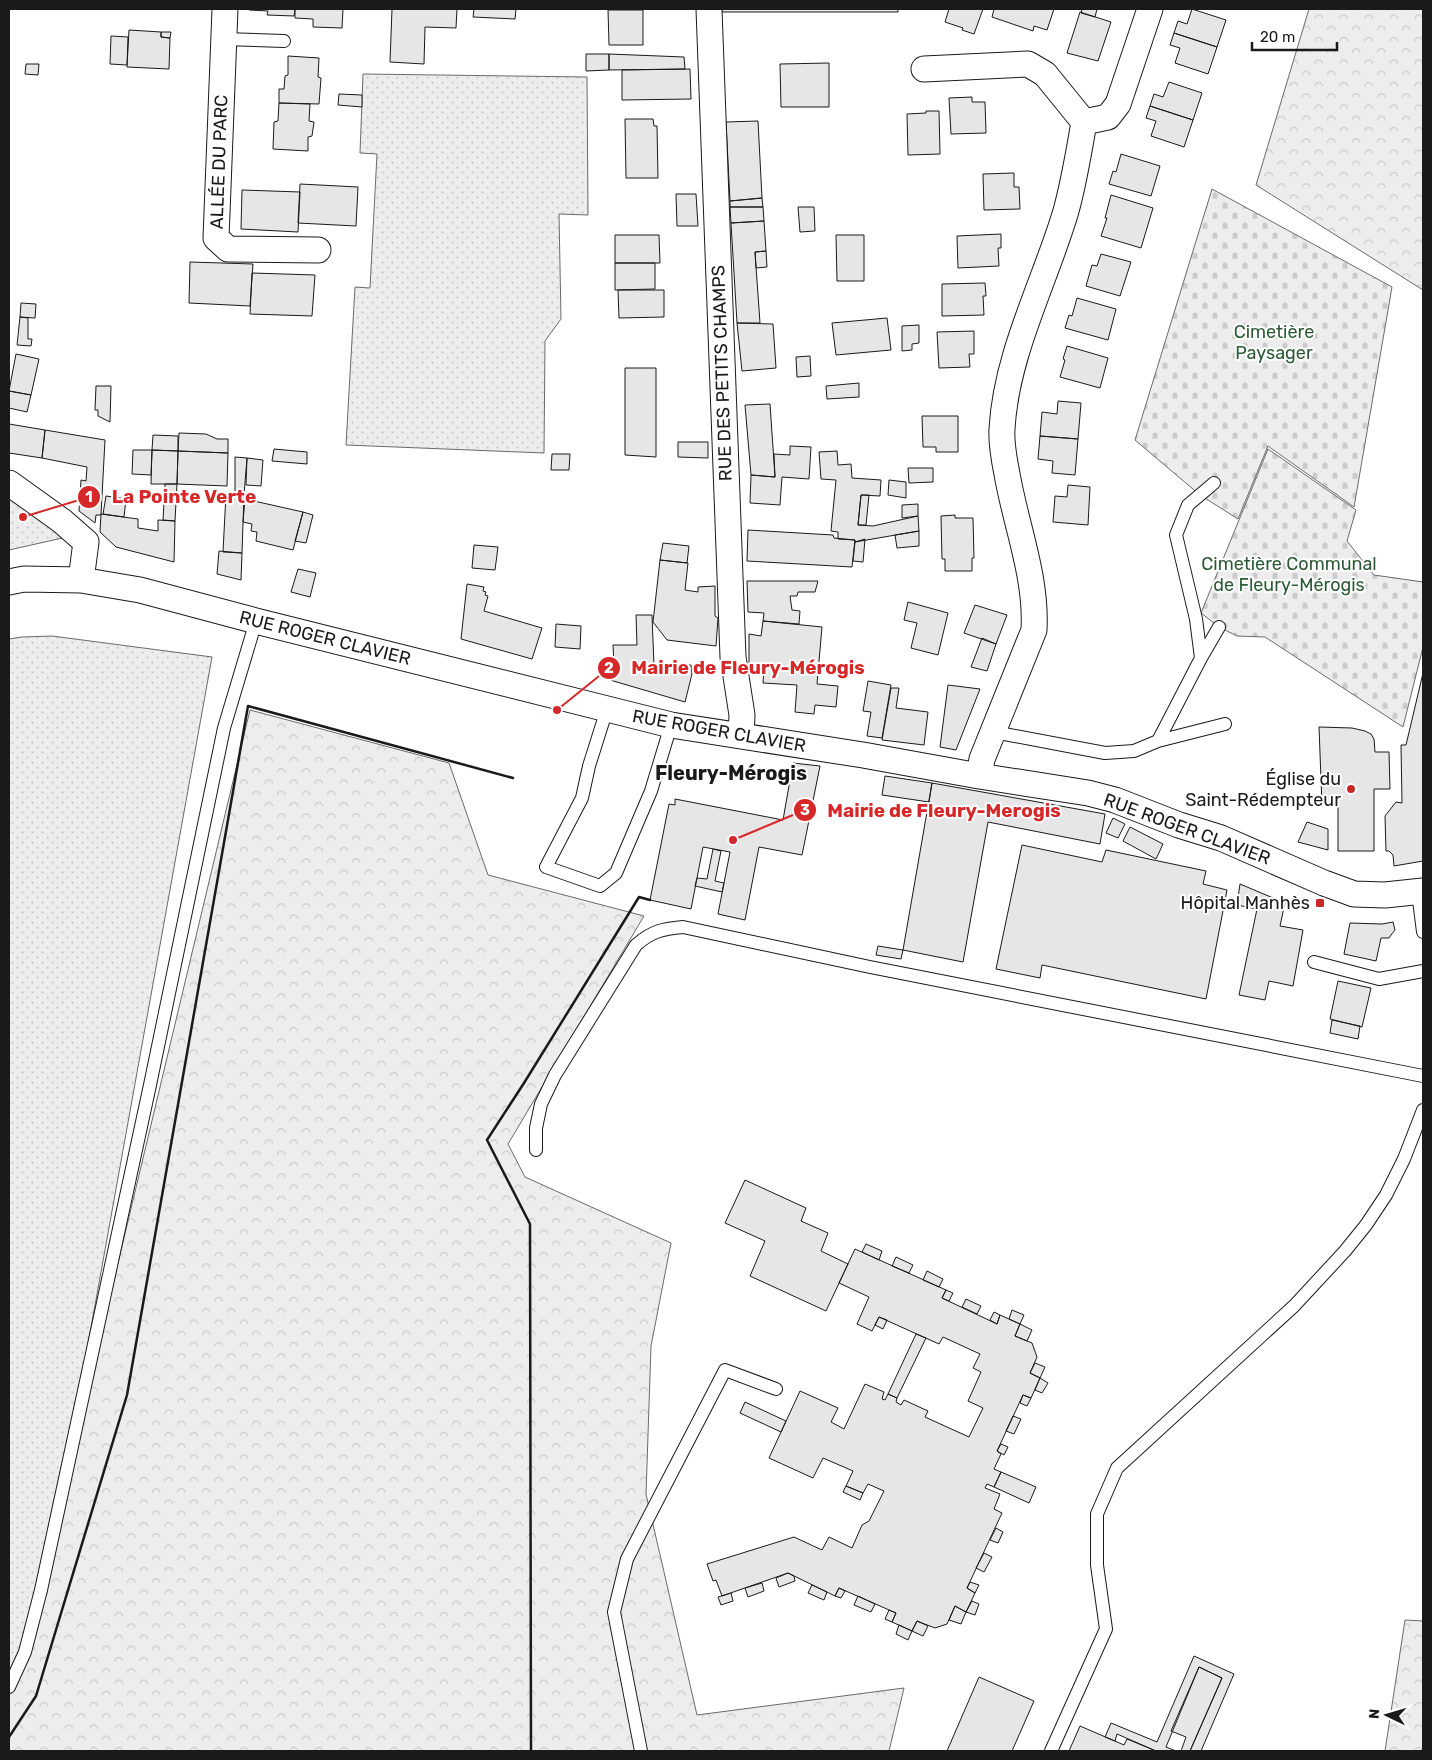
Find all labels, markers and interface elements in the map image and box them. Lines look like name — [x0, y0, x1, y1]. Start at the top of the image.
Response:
scale bar — [1252, 20, 1337, 52]
text: 20 m — [1260, 28, 1295, 46]
street label: ALLÉE DU PARC — [206, 94, 232, 230]
street label: RUE DES PETITS CHAMPS — [707, 265, 737, 481]
park label: Cimetière Paysager — [1234, 321, 1314, 364]
callout: La Pointe Verte — [77, 480, 267, 514]
text: La Pointe Verte — [112, 485, 256, 508]
text: 1 — [85, 488, 93, 506]
park label: Cimetière Communal de Fleury-Mérogis — [1201, 553, 1377, 596]
street label: RUE ROGER CLAVIER — [237, 606, 413, 670]
callout: Mairie de Fleury-Mérogis — [596, 651, 875, 685]
text: Mairie de Fleury-Mérogis — [631, 656, 865, 679]
text: 2 — [604, 659, 614, 677]
street label: RUE ROGER CLAVIER — [631, 705, 808, 757]
district label: Fleury-Mérogis — [655, 761, 807, 785]
place label: Église du Saint-Rédempteur — [1185, 768, 1341, 811]
marker: Église du Saint-Rédempteur — [1345, 783, 1357, 795]
street label: RUE ROGER CLAVIER — [1101, 789, 1274, 869]
callout: Mairie de Fleury-Merogis — [792, 793, 1071, 827]
text: Mairie de Fleury-Merogis — [827, 799, 1061, 822]
text: 3 — [800, 801, 810, 819]
place label: Hôpital Manhès — [1181, 892, 1310, 914]
marker: Hôpital Manhès — [1314, 897, 1326, 909]
north arrow — [1362, 1690, 1412, 1740]
text: N — [1366, 1708, 1383, 1720]

